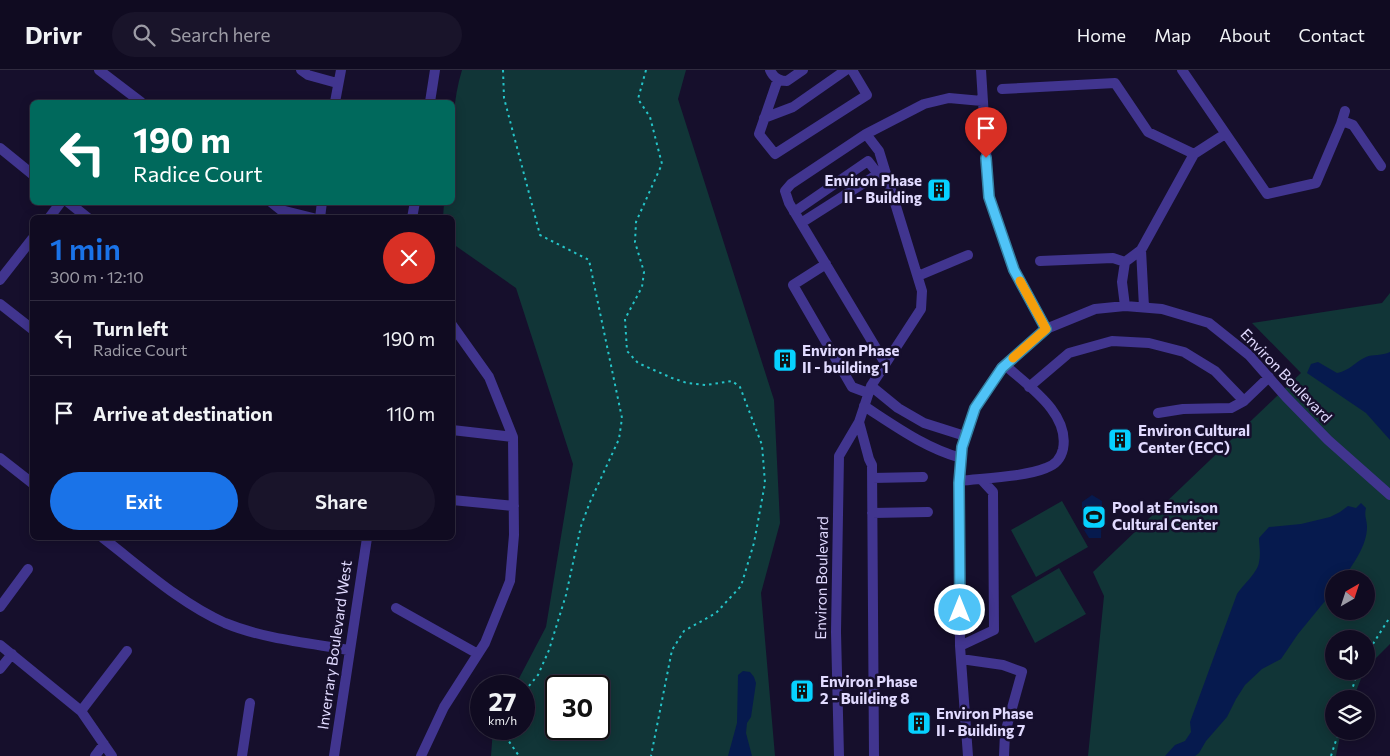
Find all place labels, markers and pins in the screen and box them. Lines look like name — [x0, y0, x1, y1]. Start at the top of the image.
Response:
pin — [965, 107, 1007, 158]
place label: Environ Phase II - Building — [825, 171, 922, 206]
building icon: Environ Phase II - Building — [926, 177, 952, 203]
place label: Environ Phase II - building 1 — [802, 341, 900, 376]
building icon: Environ Phase II - building 1 — [772, 347, 798, 373]
place label: Environ Cultural Center (ECC) — [1138, 421, 1250, 456]
building icon: Environ Cultural Center (ECC) — [1107, 427, 1133, 453]
place label: Pool at Envison Cultural Center — [1112, 498, 1218, 533]
sports icon: Pool at Envison Cultural Center — [1081, 504, 1107, 530]
place label: Environ Phase 2 - Building 8 — [820, 672, 918, 707]
building icon: Environ Phase 2 - Building 8 — [789, 678, 815, 704]
place label: Environ Phase II - Building 7 — [936, 704, 1034, 739]
building icon: Environ Phase II - Building 7 — [906, 710, 932, 736]

